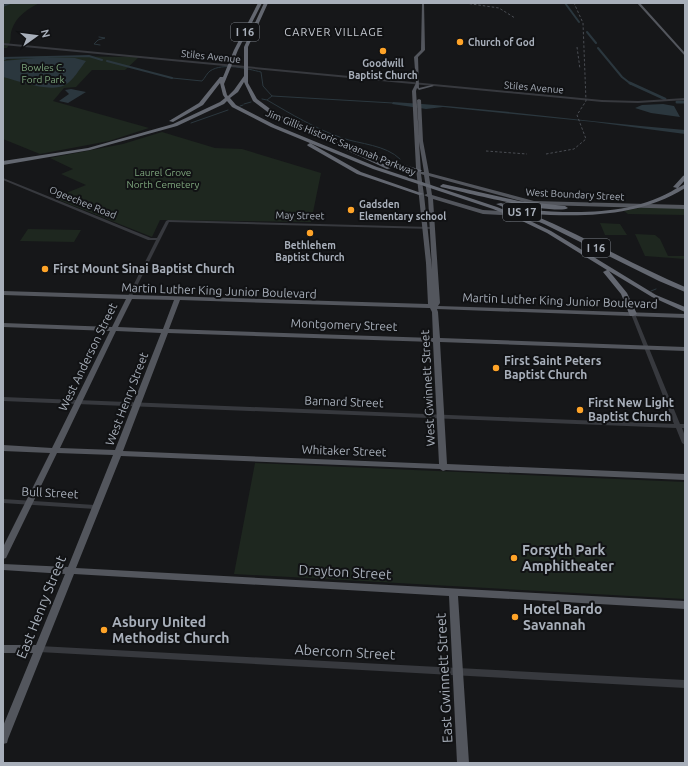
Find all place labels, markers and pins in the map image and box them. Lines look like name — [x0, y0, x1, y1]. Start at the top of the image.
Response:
marker: Church of God — [455, 37, 465, 47]
place label: Church of God — [468, 37, 535, 48]
marker: Goodwill Baptist Church — [378, 46, 388, 56]
place label: Goodwill Baptist Church — [348, 58, 418, 81]
place label: Gadsden Elementary school — [359, 199, 446, 222]
marker: Gadsden Elementary school — [346, 205, 356, 215]
marker: Bethlehem Baptist Church — [305, 228, 315, 238]
place label: Bethlehem Baptist Church — [275, 240, 345, 263]
place label: First Mount Sinai Baptist Church — [53, 262, 235, 275]
marker: First Mount Sinai Baptist Church — [40, 264, 50, 274]
place label: First Saint Peters Baptist Church — [504, 354, 602, 381]
marker: First Saint Peters Baptist Church — [491, 363, 501, 373]
place label: First New Light Baptist Church — [588, 396, 674, 423]
marker: First New Light Baptist Church — [575, 405, 585, 415]
place label: Forsyth Park Amphitheater — [522, 542, 614, 574]
marker: Forsyth Park Amphitheater — [509, 553, 519, 563]
place label: Hotel Bardo Savannah — [523, 601, 602, 633]
marker: Hotel Bardo Savannah — [510, 612, 520, 622]
place label: Asbury United Methodist Church — [112, 614, 229, 646]
marker: Asbury United Methodist Church — [99, 625, 109, 635]

